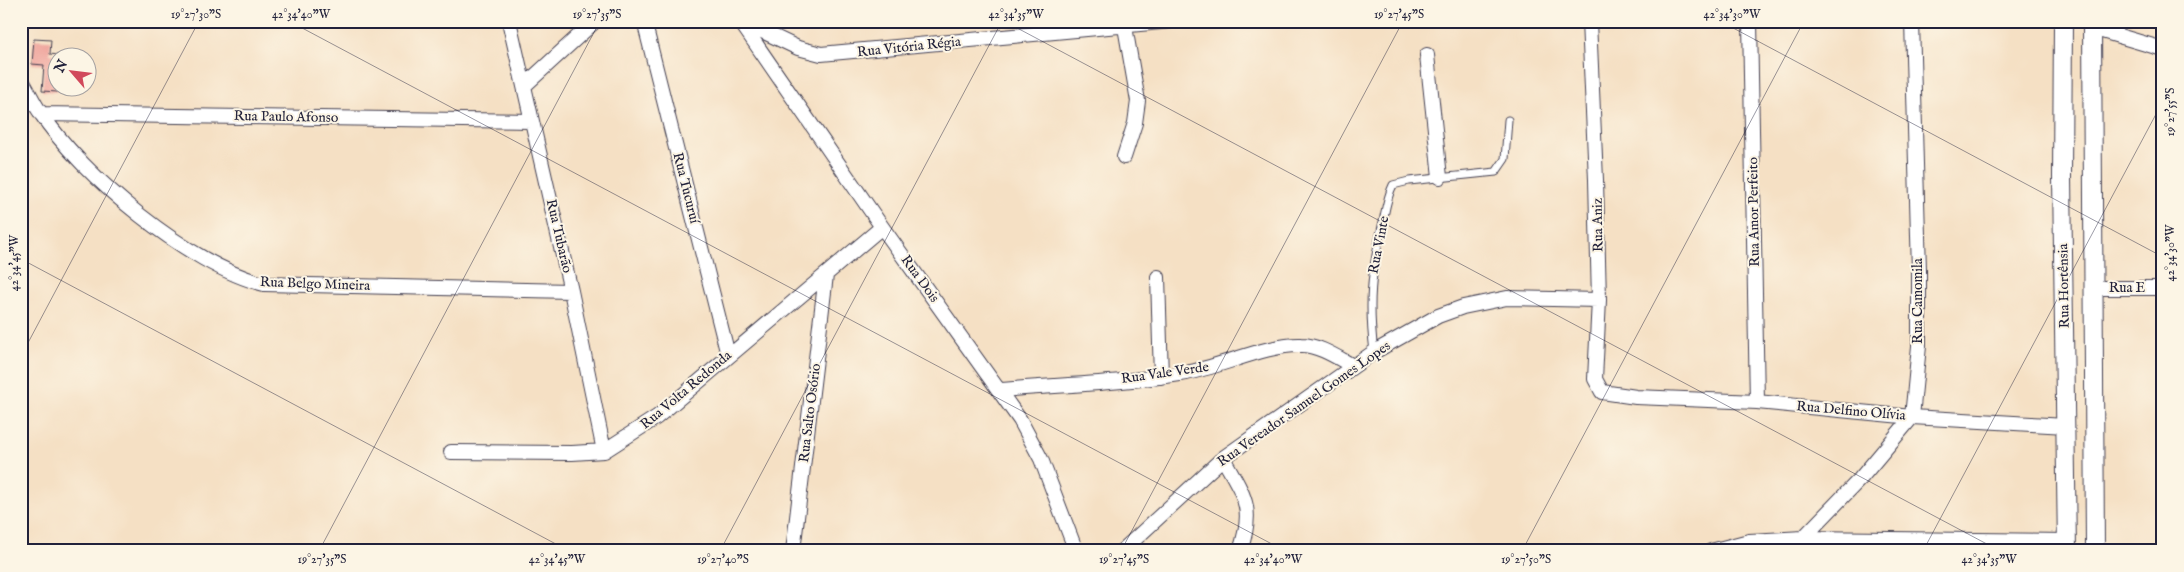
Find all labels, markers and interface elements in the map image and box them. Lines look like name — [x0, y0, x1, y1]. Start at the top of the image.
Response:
text: 19°27'30"S — [171, 7, 221, 22]
text: 42°34'40"W — [272, 7, 331, 22]
text: 19°27'35"S — [573, 7, 621, 22]
text: 42°34'35"W — [988, 7, 1044, 22]
text: 19°27'45"S — [1374, 7, 1424, 22]
text: 42°34'30"W — [1704, 7, 1761, 22]
street label: Rua Vitória Régia — [856, 32, 963, 61]
north arrow — [48, 48, 98, 98]
text: N — [50, 57, 72, 77]
text: 19°27'55"S — [2163, 88, 2178, 136]
street label: Rua Paulo Afonso — [234, 107, 339, 127]
street label: Rua Tucuruí — [668, 151, 704, 227]
street label: Rua Amor Perfeito — [1744, 156, 1764, 267]
street label: Rua Tubarão — [542, 197, 576, 275]
street label: Rua Aniz — [1589, 197, 1607, 252]
street label: Rua Vinte — [1365, 214, 1394, 275]
text: 42°34'30"W — [2163, 224, 2178, 281]
text: 42°34'45"W — [7, 234, 22, 291]
street label: Rua Hortênsia — [2054, 243, 2074, 329]
street label: Rua Dois — [897, 252, 943, 306]
street label: Rua Camomila — [1909, 257, 1927, 344]
street label: Rua Belgo Mineira — [260, 273, 371, 295]
street label: Rua E — [2109, 279, 2146, 297]
street label: Rua Vereador Samuel Gomes Lopes — [1214, 337, 1394, 471]
street label: Rua Volta Redonda — [637, 346, 736, 433]
street label: Rua Vale Verde — [1120, 358, 1211, 388]
street label: Rua Salto Osório — [795, 362, 825, 464]
street label: Rua Delfino Olívia — [1796, 397, 1907, 425]
text: 19°27'35"S — [298, 552, 346, 567]
text: 42°34'45"W — [529, 552, 586, 567]
text: 19°27'40"S — [697, 552, 749, 567]
text: 19°27'45"S — [1099, 552, 1149, 567]
text: 42°34'40"W — [1244, 552, 1303, 567]
text: 19°27'50"S — [1501, 552, 1551, 567]
text: 42°34'35"W — [1961, 552, 2017, 567]

